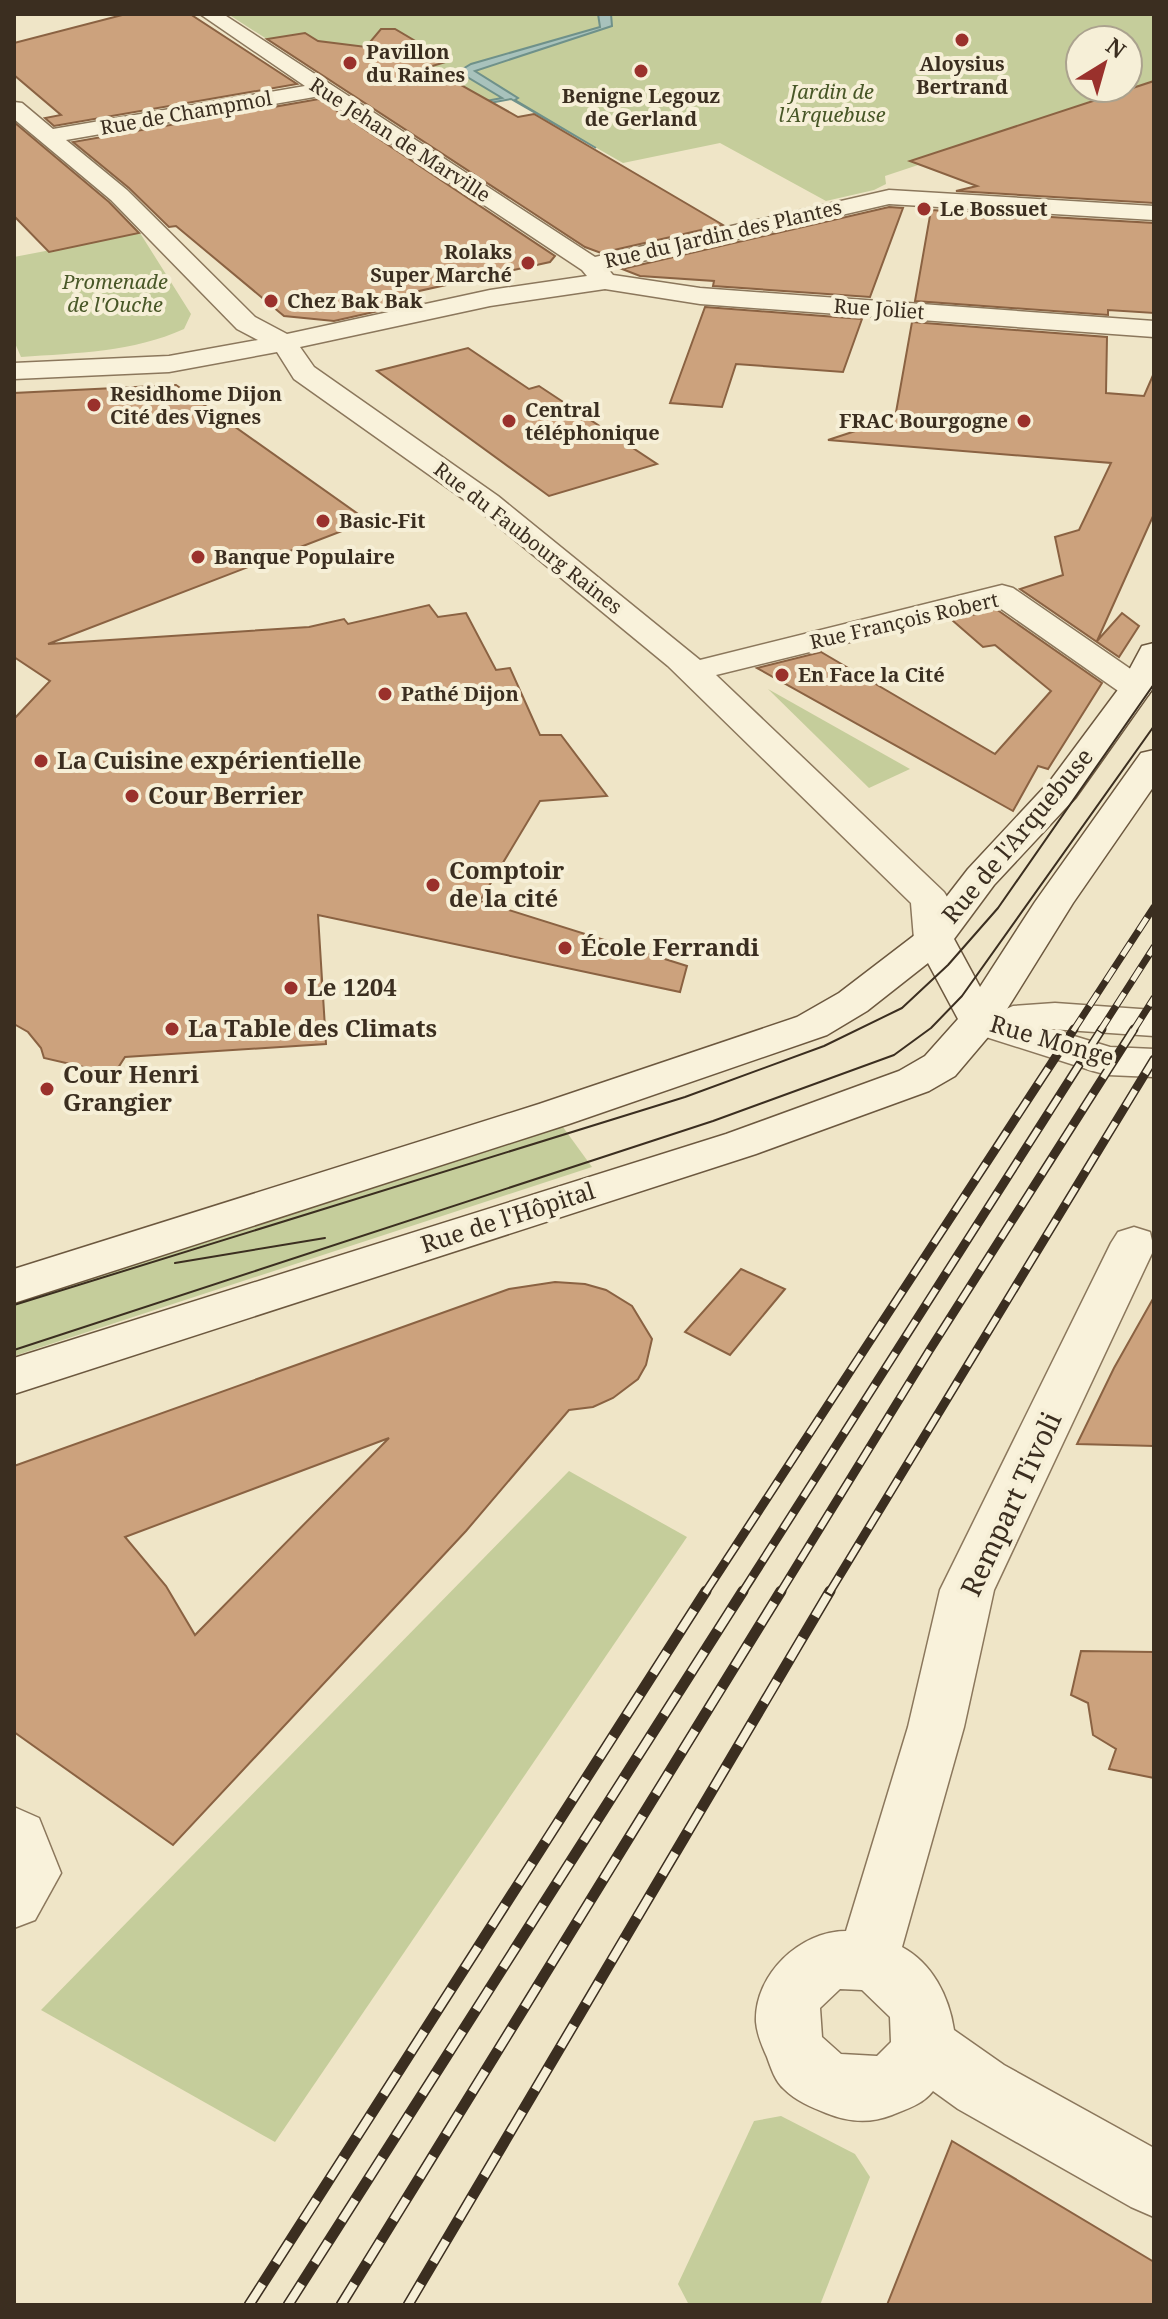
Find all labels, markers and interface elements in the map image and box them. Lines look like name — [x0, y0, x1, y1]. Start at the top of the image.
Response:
north arrow — [1064, 24, 1144, 104]
text: N — [1101, 30, 1133, 64]
marker: Aloysius Bertrand — [953, 31, 971, 49]
place label: Pavillon du Raines — [366, 38, 465, 88]
place label: Aloysius Bertrand — [916, 50, 1008, 100]
marker: Pavillon du Raines — [341, 54, 359, 72]
marker: Benigne Legouz de Gerland — [632, 62, 650, 80]
street label: Rue Jehan de Marville — [305, 71, 496, 208]
park label: Jardin de l'Arquebuse — [778, 78, 886, 128]
place label: Benigne Legouz de Gerland — [562, 82, 720, 132]
street label: Rue de Champmol — [98, 84, 274, 141]
street label: Rue du Jardin des Plantes — [602, 193, 844, 274]
place label: Le Bossuet — [940, 195, 1048, 222]
marker: Le Bossuet — [915, 200, 933, 218]
place label: Rolaks Super Marché — [370, 238, 512, 288]
marker: Rolaks Super Marché — [519, 254, 537, 272]
park label: Promenade de l'Ouche — [61, 268, 168, 318]
place label: Chez Bak Bak — [287, 287, 423, 314]
marker: Chez Bak Bak — [262, 292, 280, 310]
street label: Rue Joliet — [833, 292, 925, 325]
place label: Residhome Dijon Cité des Vignes — [110, 380, 282, 430]
marker: Residhome Dijon Cité des Vignes — [85, 396, 103, 414]
place label: Central téléphonique — [525, 396, 660, 446]
place label: FRAC Bourgogne — [839, 407, 1008, 434]
marker: Central téléphonique — [500, 412, 518, 430]
marker: FRAC Bourgogne — [1015, 412, 1033, 430]
street label: Rue du Faubourg Raines — [429, 455, 628, 620]
place label: Basic-Fit — [339, 507, 425, 534]
marker: Basic-Fit — [314, 512, 332, 530]
place label: Banque Populaire — [214, 543, 395, 570]
marker: Banque Populaire — [189, 548, 207, 566]
street label: Rue François Robert — [807, 586, 1001, 655]
place label: En Face la Cité — [798, 661, 945, 688]
marker: En Face la Cité — [773, 666, 791, 684]
place label: Pathé Dijon — [401, 680, 519, 707]
marker: Pathé Dijon — [376, 685, 394, 703]
street label: Rue de l'Arquebuse — [934, 740, 1100, 930]
place label: La Cuisine expérientielle — [57, 743, 362, 776]
marker: La Cuisine expérientielle — [32, 752, 50, 770]
place label: Cour Berrier — [148, 778, 304, 811]
marker: Cour Berrier — [123, 787, 141, 805]
place label: Comptoir de la cité — [449, 853, 565, 914]
marker: Comptoir de la cité — [424, 876, 442, 894]
place label: École Ferrandi — [581, 930, 760, 963]
marker: École Ferrandi — [556, 939, 574, 957]
place label: Le 1204 — [307, 970, 397, 1003]
marker: Le 1204 — [282, 979, 300, 997]
street label: Rue Monge — [987, 1006, 1118, 1073]
place label: La Table des Climats — [188, 1011, 437, 1044]
marker: La Table des Climats — [163, 1020, 181, 1038]
place label: Cour Henri Grangier — [63, 1057, 200, 1118]
marker: Cour Henri Grangier — [38, 1080, 56, 1098]
street label: Rue de l'Hôpital — [416, 1173, 599, 1260]
street label: Rempart Tivoli — [951, 1405, 1069, 1602]

